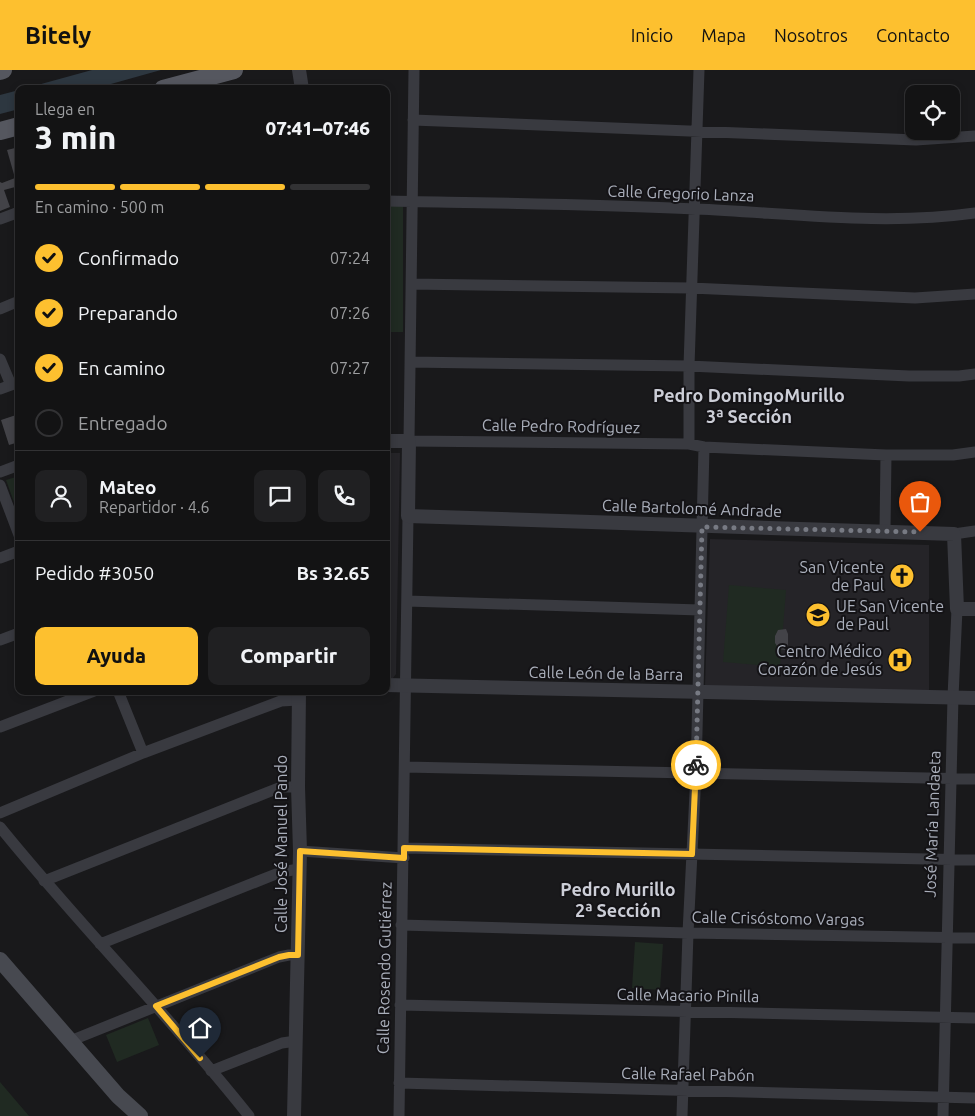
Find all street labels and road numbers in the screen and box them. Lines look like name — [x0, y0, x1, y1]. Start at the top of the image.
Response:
street label: Calle Gregorio Lanza — [607, 181, 755, 205]
street label: Calle Pedro Rodríguez — [482, 416, 640, 436]
street label: Calle Bartolomé Andrade — [602, 496, 782, 520]
street label: Calle León de la Barra — [528, 663, 684, 683]
street label: José María Landaeta — [920, 750, 944, 898]
street label: Calle José Manuel Pando — [272, 755, 290, 933]
street label: Calle Rosendo Gutiérrez — [373, 882, 395, 1054]
street label: Calle Crisóstomo Vargas — [691, 907, 865, 929]
street label: Calle Macario Pinilla — [616, 985, 760, 1005]
street label: Calle Rafael Pabón — [621, 1064, 755, 1084]

